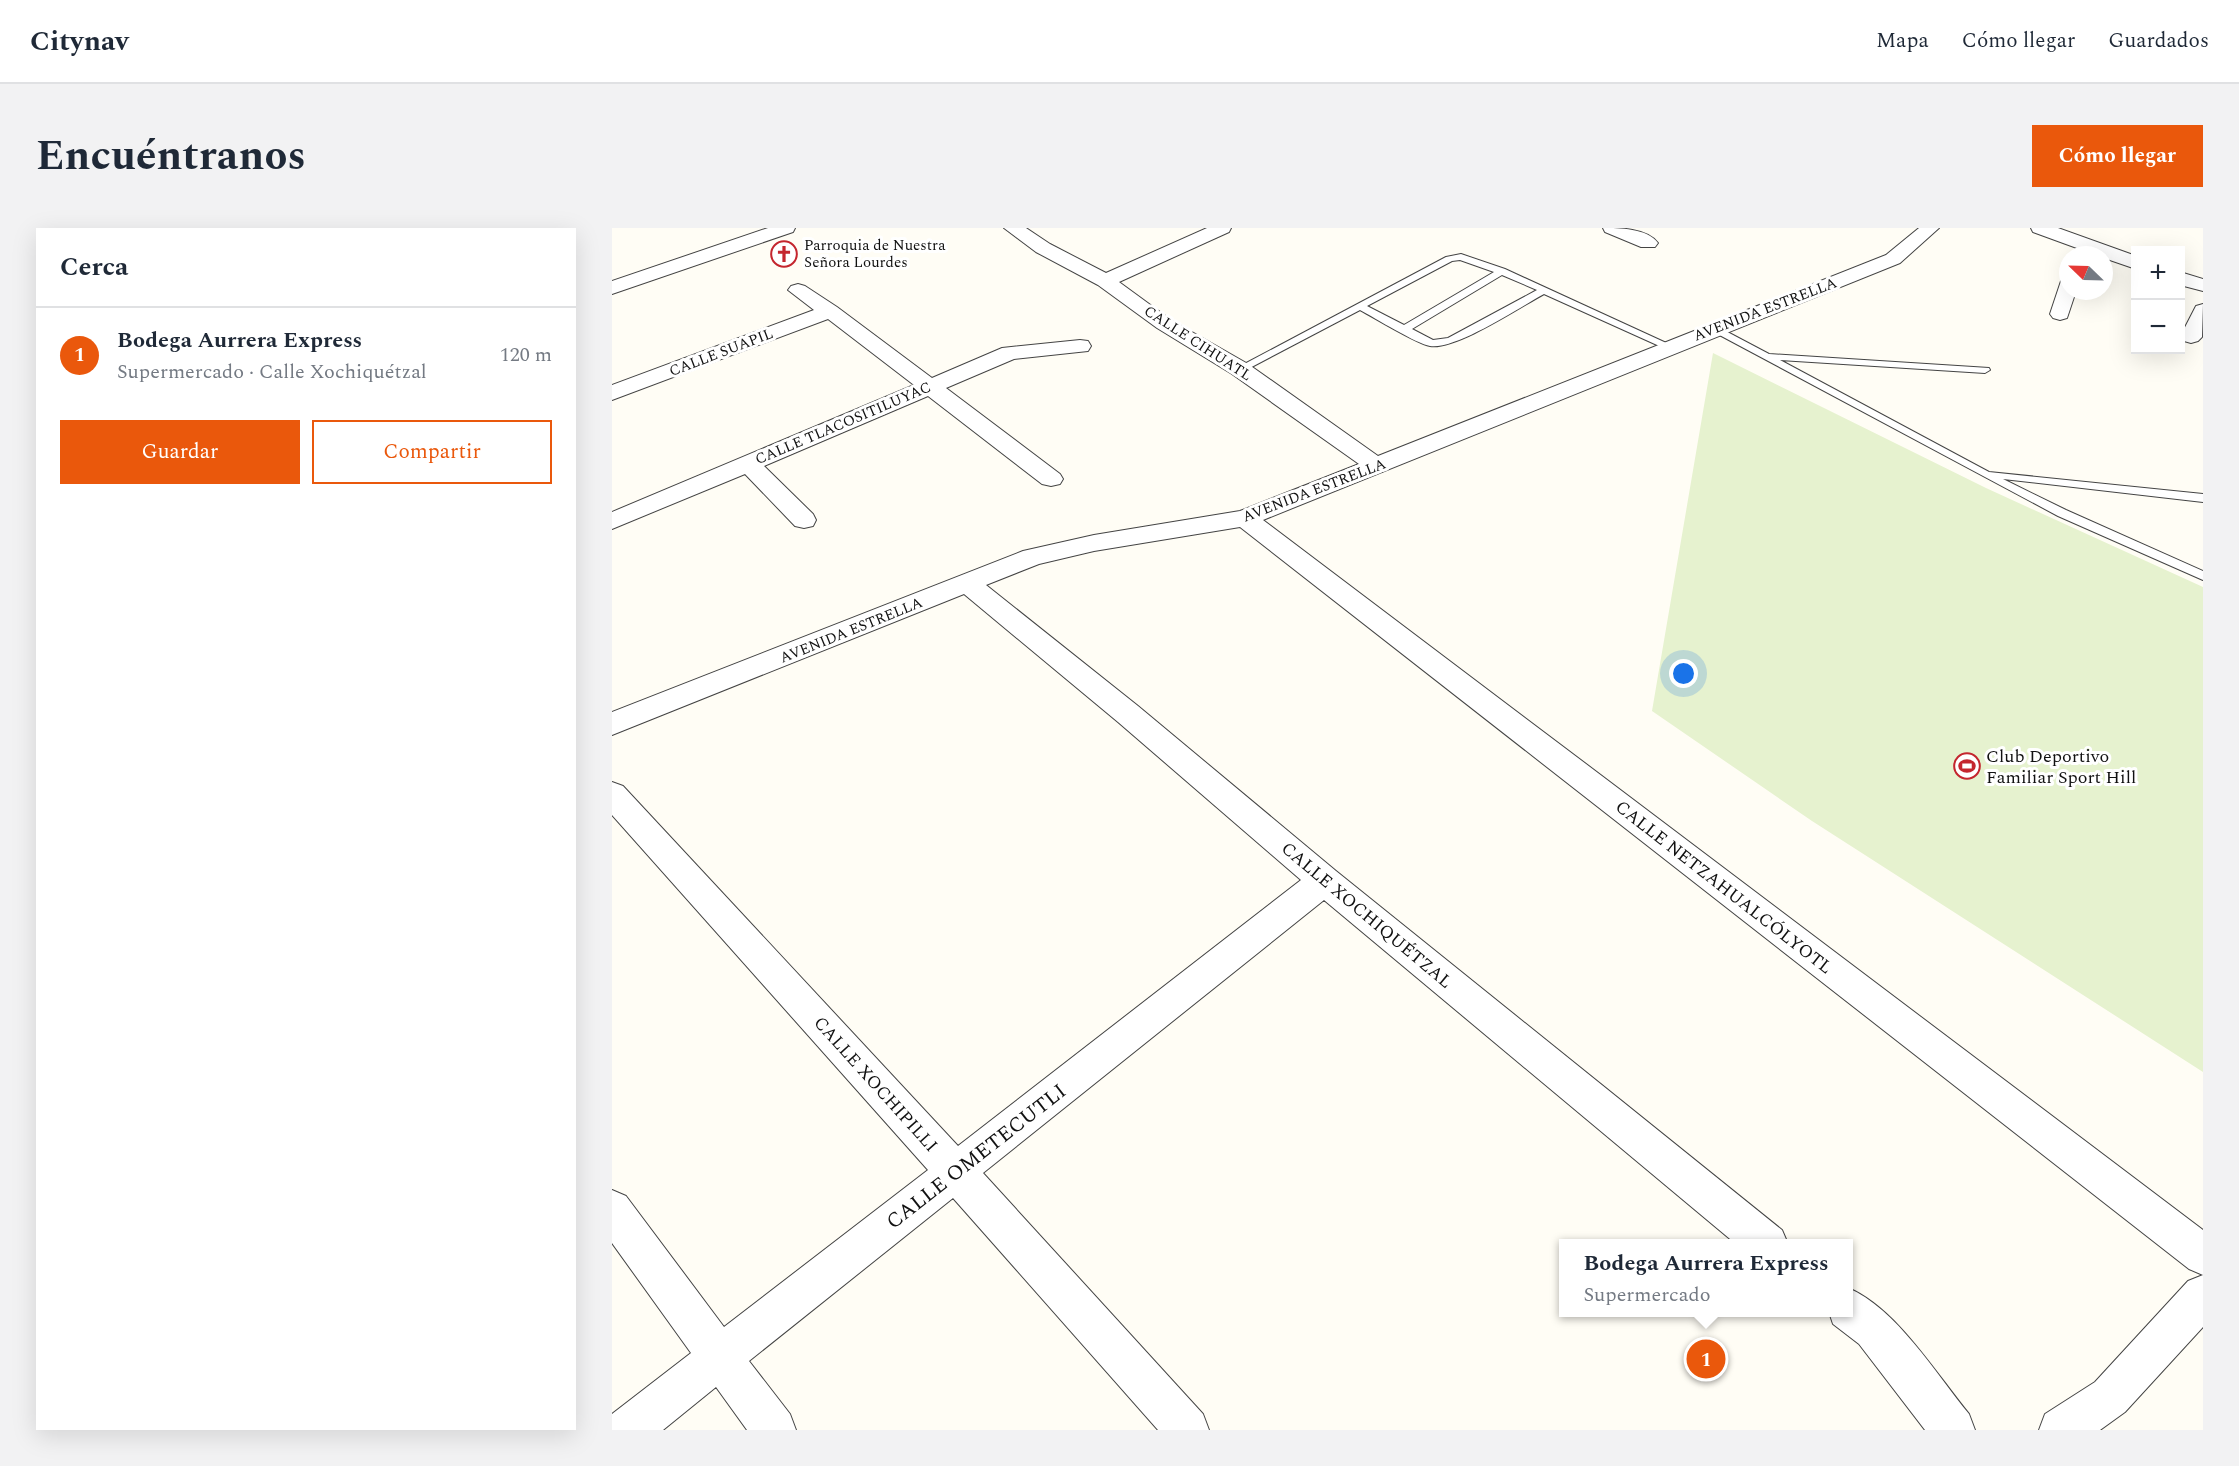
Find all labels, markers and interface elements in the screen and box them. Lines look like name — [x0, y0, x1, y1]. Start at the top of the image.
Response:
text: Citynav — [30, 20, 129, 63]
text: Mapa — [1876, 25, 1929, 57]
text: Cómo llegar — [1962, 25, 2075, 57]
text: Guardados — [2108, 25, 2209, 57]
text: Encuéntranos — [36, 125, 306, 188]
button: Cómo llegar — [2032, 125, 2203, 187]
place label: Parroquia de Nuestra Señora Lourdes — [804, 234, 946, 274]
church icon: Parroquia de Nuestra Señora Lourdes — [769, 239, 799, 269]
north arrow — [2059, 246, 2113, 300]
map controls — [2131, 246, 2185, 354]
button: + — [2131, 246, 2185, 300]
text: Cerca — [60, 247, 128, 287]
street label: AVENIDA ESTRELLA — [1690, 271, 1840, 347]
street label: CALLE CIHUATL — [1139, 300, 1256, 387]
button: − — [2131, 300, 2185, 354]
street label: CALLE SUAPIL — [666, 322, 777, 383]
text: Bodega Aurrera Express — [117, 324, 362, 357]
text: 1 — [74, 340, 85, 370]
text: 120 m — [500, 340, 552, 370]
text: Supermercado · Calle Xochiquétzal — [117, 357, 427, 387]
street label: CALLE TLACOSITILUYAC — [752, 376, 935, 471]
button: Guardar — [60, 420, 300, 484]
button: Compartir — [312, 420, 552, 484]
street label: AVENIDA ESTRELLA — [1239, 452, 1389, 528]
street label: AVENIDA ESTRELLA — [776, 591, 926, 670]
your location — [1669, 659, 1698, 688]
place label: Club Deportivo Familiar Sport Hill — [1986, 743, 2136, 791]
sports icon: Club Deportivo Familiar Sport Hill — [1952, 751, 1982, 781]
street label: CALLE NETZAHUALCÓLYOTL — [1609, 794, 1838, 981]
street label: CALLE XOCHIQUÉTZAL — [1275, 836, 1458, 995]
street label: CALLE XOCHIPILLI — [807, 1010, 944, 1158]
street label: CALLE OMETECUTLI — [880, 1076, 1074, 1238]
popup — [1559, 1239, 1853, 1317]
text: Bodega Aurrera Express — [1583, 1247, 1829, 1280]
text: Supermercado — [1583, 1280, 1710, 1310]
pin: 1 — [1686, 1336, 1726, 1382]

